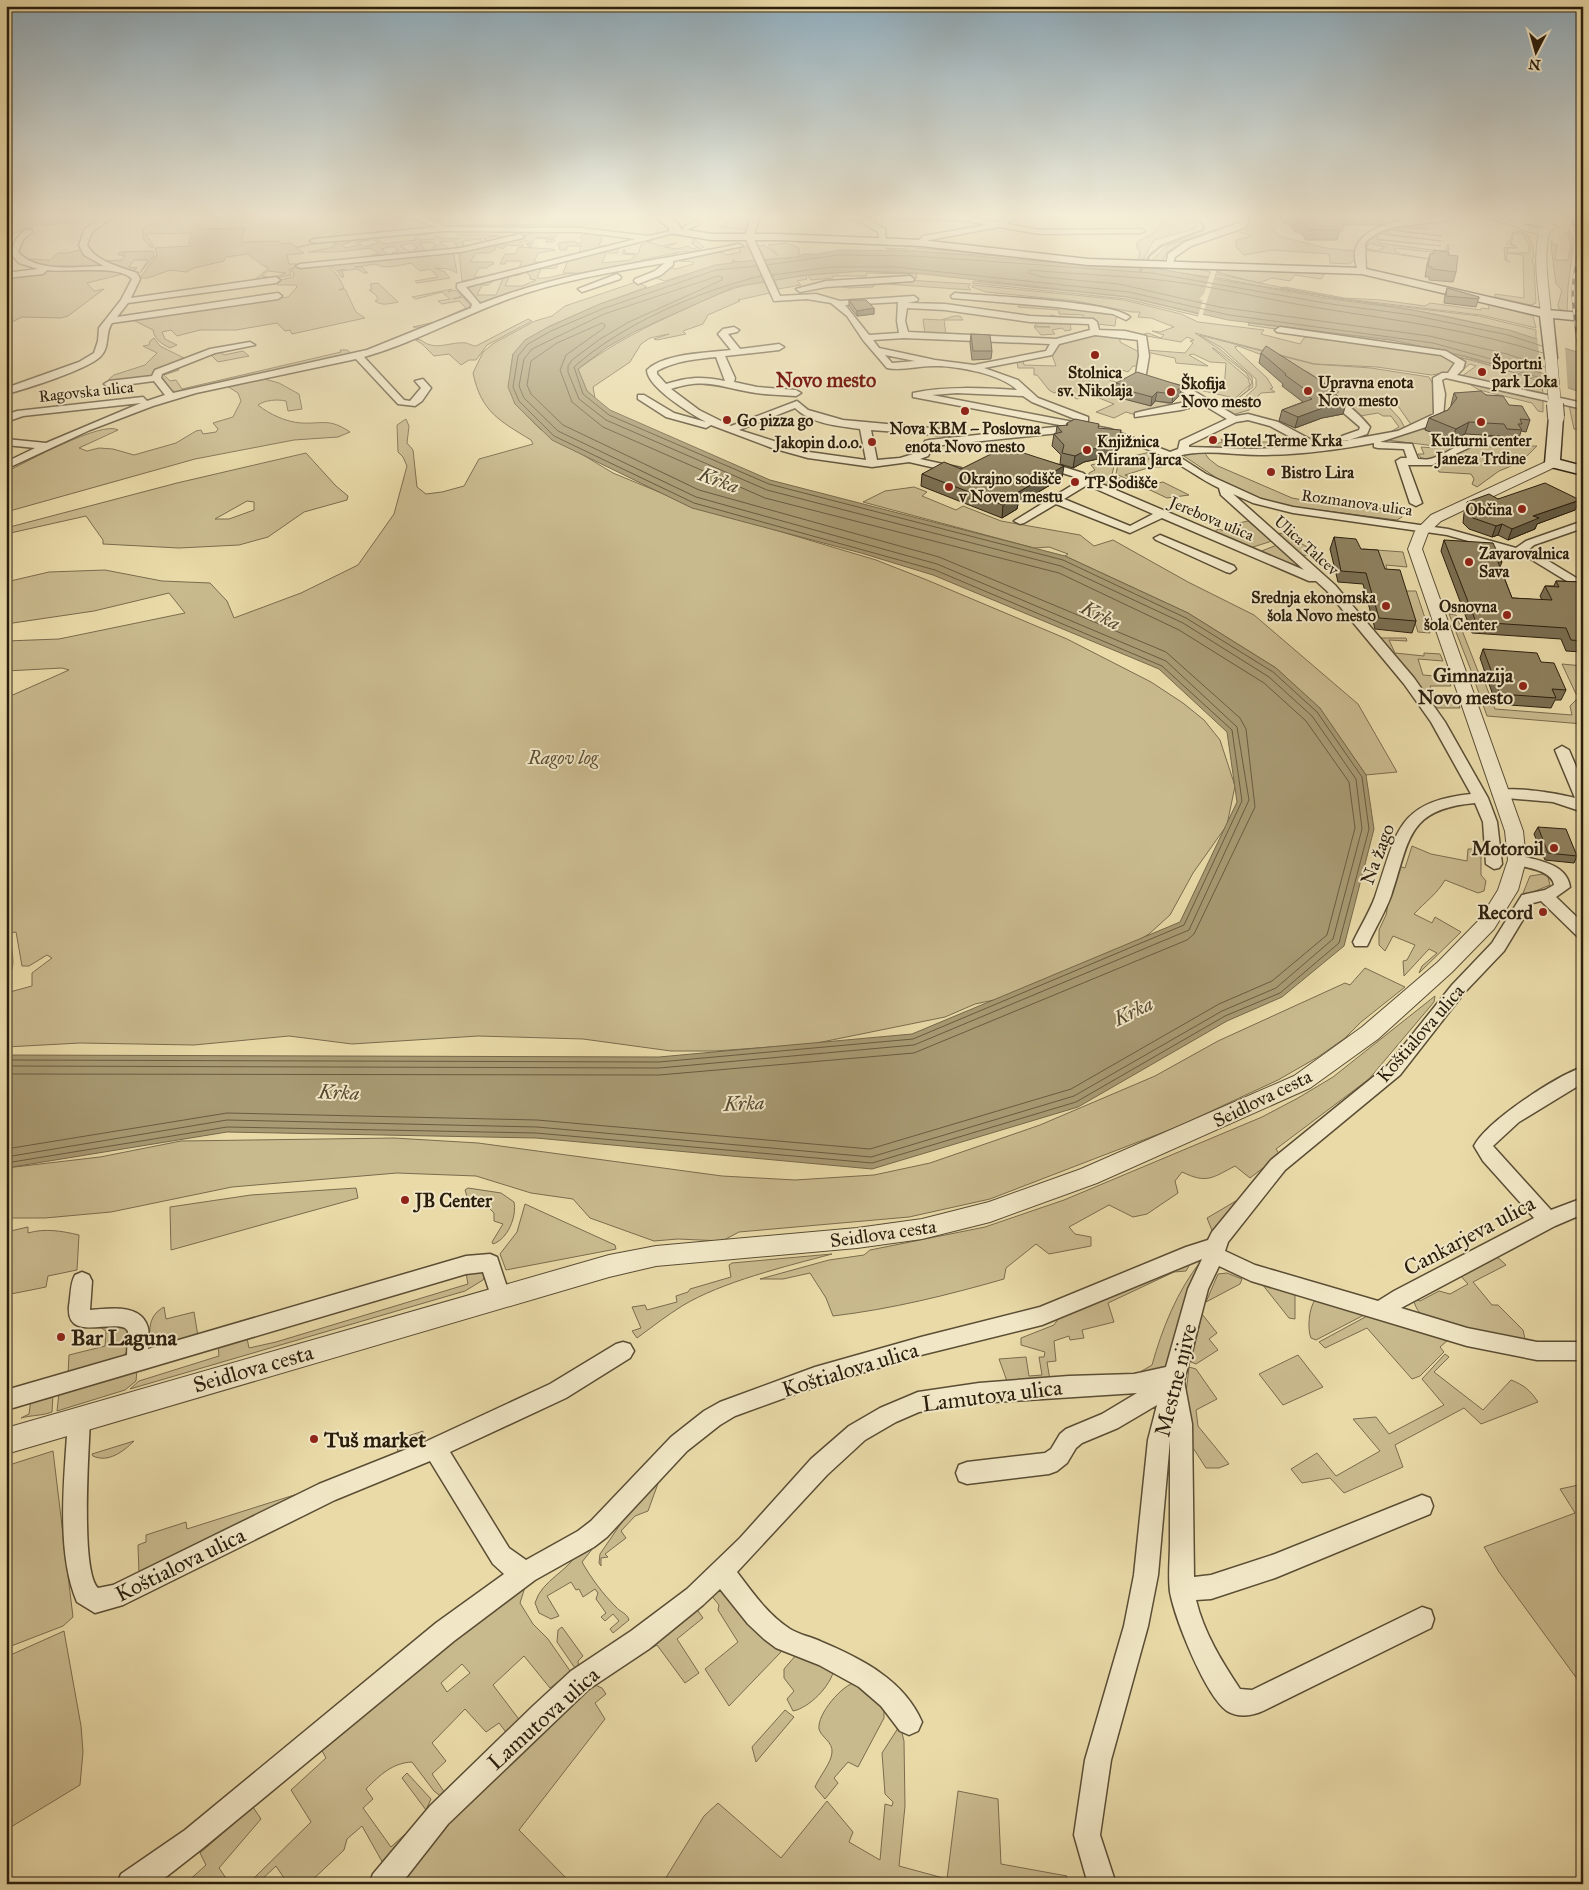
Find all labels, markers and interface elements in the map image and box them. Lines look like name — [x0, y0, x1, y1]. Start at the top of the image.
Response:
north arrow — [1512, 28, 1562, 78]
text: N — [1528, 55, 1541, 74]
marker: Stolnica sv. Nikolaja — [1089, 349, 1101, 361]
place label: Športni park Loka — [1491, 353, 1559, 392]
place label: Stolnica sv. Nikolaja — [1058, 363, 1134, 401]
marker: Športni park Loka — [1476, 366, 1488, 378]
district label: Novo mesto — [776, 368, 876, 392]
place label: Škofija Novo mesto — [1181, 373, 1261, 411]
place label: Upravna enota Novo mesto — [1318, 373, 1415, 410]
street label: Ragovska ulica — [38, 377, 135, 407]
marker: Upravna enota Novo mesto — [1302, 385, 1314, 397]
marker: Škofija Novo mesto — [1165, 386, 1177, 398]
marker: Nova KBM – Poslovna enota Novo mesto — [959, 405, 971, 417]
place label: Go pizza go — [737, 411, 813, 431]
marker: Go pizza go — [721, 414, 733, 426]
marker: Kulturni center Janeza Trdine — [1475, 416, 1487, 428]
place label: Nova KBM – Poslovna enota Novo mesto — [889, 419, 1042, 456]
place label: Hotel Terme Krka — [1223, 431, 1343, 450]
place label: Kulturni center Janeza Trdine — [1431, 431, 1532, 469]
place label: Knjižnica Mirana Jarca — [1097, 432, 1183, 470]
place label: Jakopin d.o.o. — [773, 433, 862, 453]
marker: Hotel Terme Krka — [1207, 434, 1219, 446]
marker: Jakopin d.o.o. — [866, 436, 878, 448]
marker: Knjižnica Mirana Jarca — [1081, 444, 1093, 456]
water label: Krka — [695, 461, 742, 498]
place label: Bistro Lira — [1281, 463, 1355, 482]
marker: Bistro Lira — [1265, 466, 1277, 478]
place label: Okrajno sodišče v Novem mestu — [958, 469, 1063, 506]
place label: TP Sodišče — [1084, 473, 1158, 492]
marker: TP Sodišče — [1069, 476, 1081, 488]
marker: Okrajno sodišče v Novem mestu — [943, 481, 955, 493]
street label: Rozmanova ulica — [1300, 485, 1414, 520]
street label: Jerebova ulica — [1165, 491, 1257, 546]
place label: Občina — [1465, 500, 1513, 519]
marker: Občina — [1516, 503, 1528, 515]
street label: Ulica Talcev — [1270, 511, 1344, 580]
place label: Zavarovalnica Sava — [1479, 544, 1570, 581]
marker: Zavarovalnica Sava — [1463, 556, 1475, 568]
place label: Srednja ekonomska šola Novo mesto — [1251, 588, 1377, 625]
water label: Krka — [1076, 595, 1125, 635]
place label: Osnovna šola Center — [1424, 597, 1498, 634]
marker: Srednja ekonomska šola Novo mesto — [1380, 600, 1392, 612]
marker: Osnovna šola Center — [1501, 609, 1513, 621]
place label: Gimnazija Novo mesto — [1418, 664, 1514, 709]
marker: Gimnazija Novo mesto — [1517, 680, 1529, 692]
park label: Ragov log — [527, 746, 600, 769]
street label: Na žago — [1355, 820, 1401, 888]
place label: Motoroil — [1471, 837, 1545, 860]
marker: Motoroil — [1548, 842, 1560, 854]
place label: Record — [1478, 901, 1533, 924]
marker: Record — [1537, 906, 1549, 918]
street label: Koštialova ulica — [1372, 979, 1470, 1087]
water label: Krka — [1108, 991, 1157, 1031]
street label: Seidlova cesta — [1209, 1064, 1316, 1132]
water label: Krka — [317, 1079, 360, 1105]
water label: Krka — [722, 1090, 765, 1116]
place label: JB Center — [412, 1189, 493, 1213]
street label: Cankarjeva ulica — [1399, 1189, 1540, 1281]
marker: JB Center — [399, 1194, 411, 1206]
street label: Seidlova cesta — [829, 1215, 939, 1252]
street label: Mestne njive — [1148, 1321, 1203, 1440]
place label: Bar Laguna — [71, 1324, 177, 1351]
marker: Bar Laguna — [55, 1331, 67, 1343]
street label: Koštialova ulica — [779, 1336, 922, 1403]
street label: Seidlova cesta — [190, 1338, 317, 1399]
street label: Lamutova ulica — [920, 1373, 1064, 1418]
place label: Tuš market — [323, 1426, 426, 1453]
marker: Tuš market — [308, 1433, 320, 1445]
street label: Koštialova ulica — [111, 1521, 250, 1608]
street label: Lamutova ulica — [482, 1661, 605, 1776]

